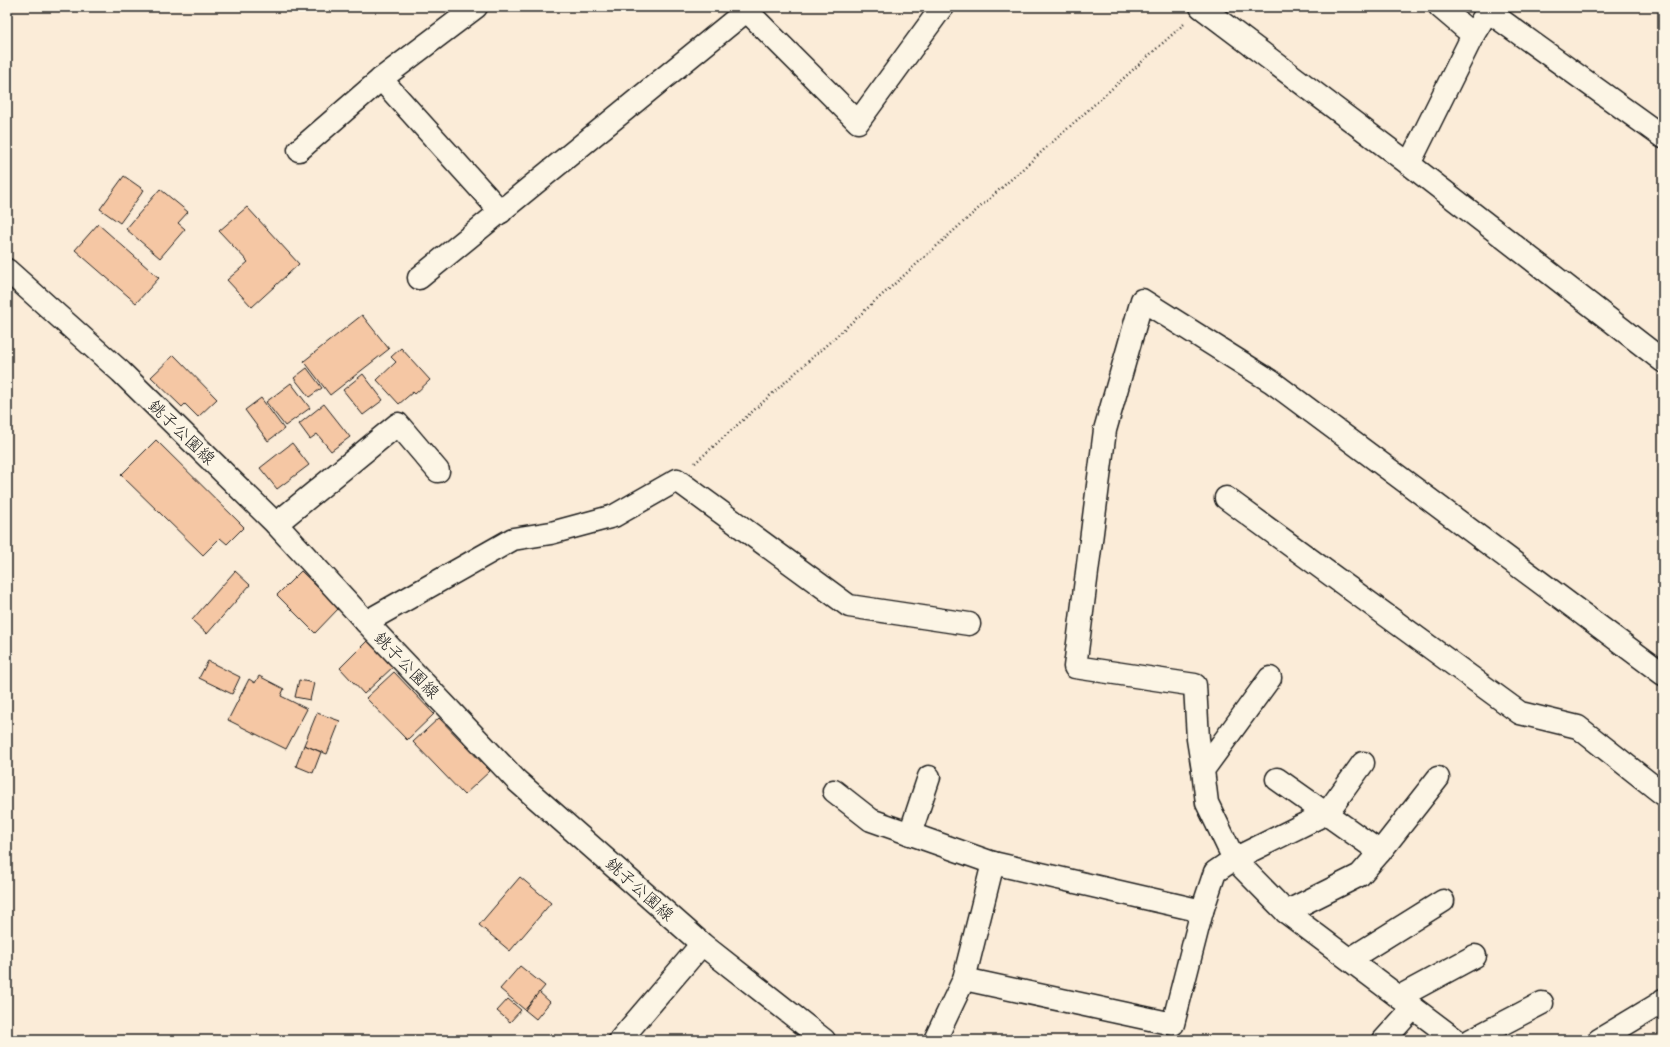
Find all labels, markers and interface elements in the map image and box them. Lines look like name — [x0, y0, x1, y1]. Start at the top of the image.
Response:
street label: 銚子公園線 — [144, 395, 220, 469]
street label: 銚子公園線 — [370, 627, 444, 703]
street label: 銚子公園線 — [602, 853, 678, 925]

